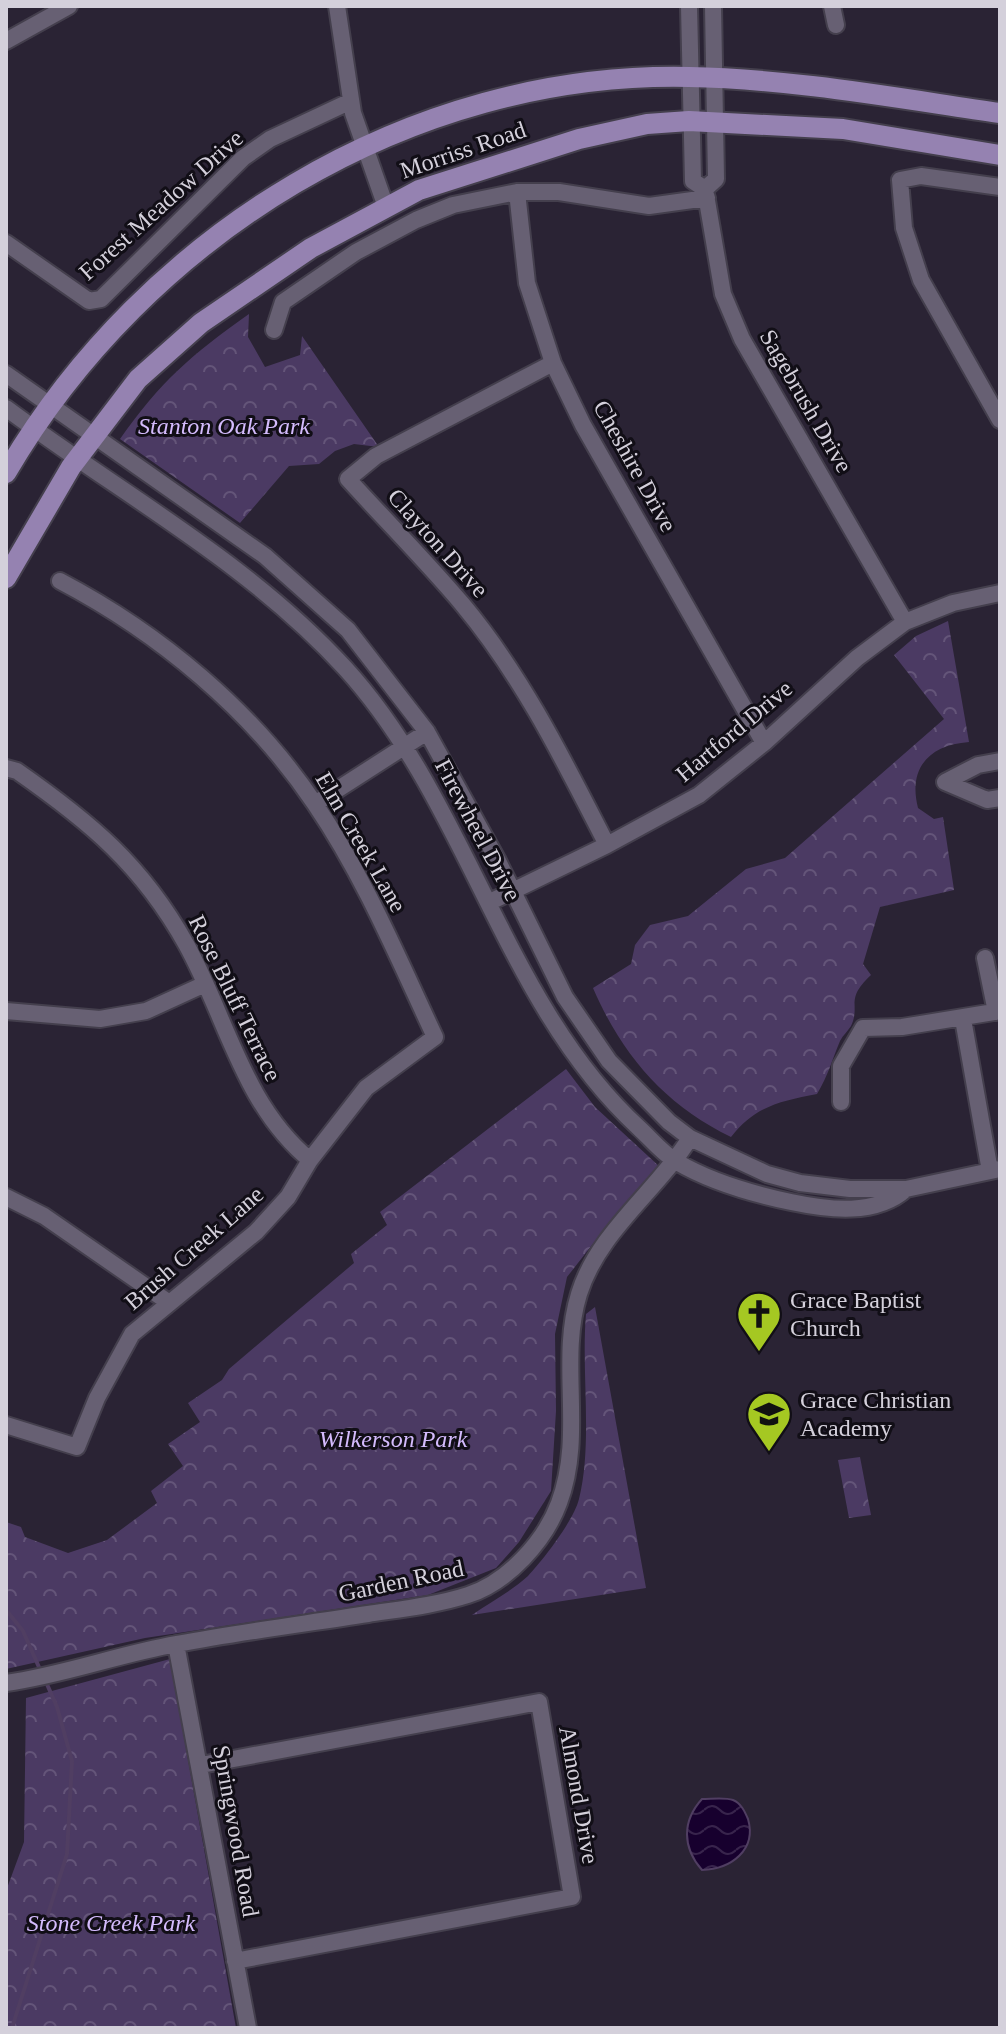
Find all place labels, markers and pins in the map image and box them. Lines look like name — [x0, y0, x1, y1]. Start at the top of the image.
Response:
place label: Grace Baptist Church — [790, 1287, 922, 1341]
church icon: Grace Baptist Church — [735, 1290, 783, 1353]
place label: Grace Christian Academy — [800, 1387, 951, 1441]
school or university icon: Grace Christian Academy — [745, 1390, 793, 1453]

